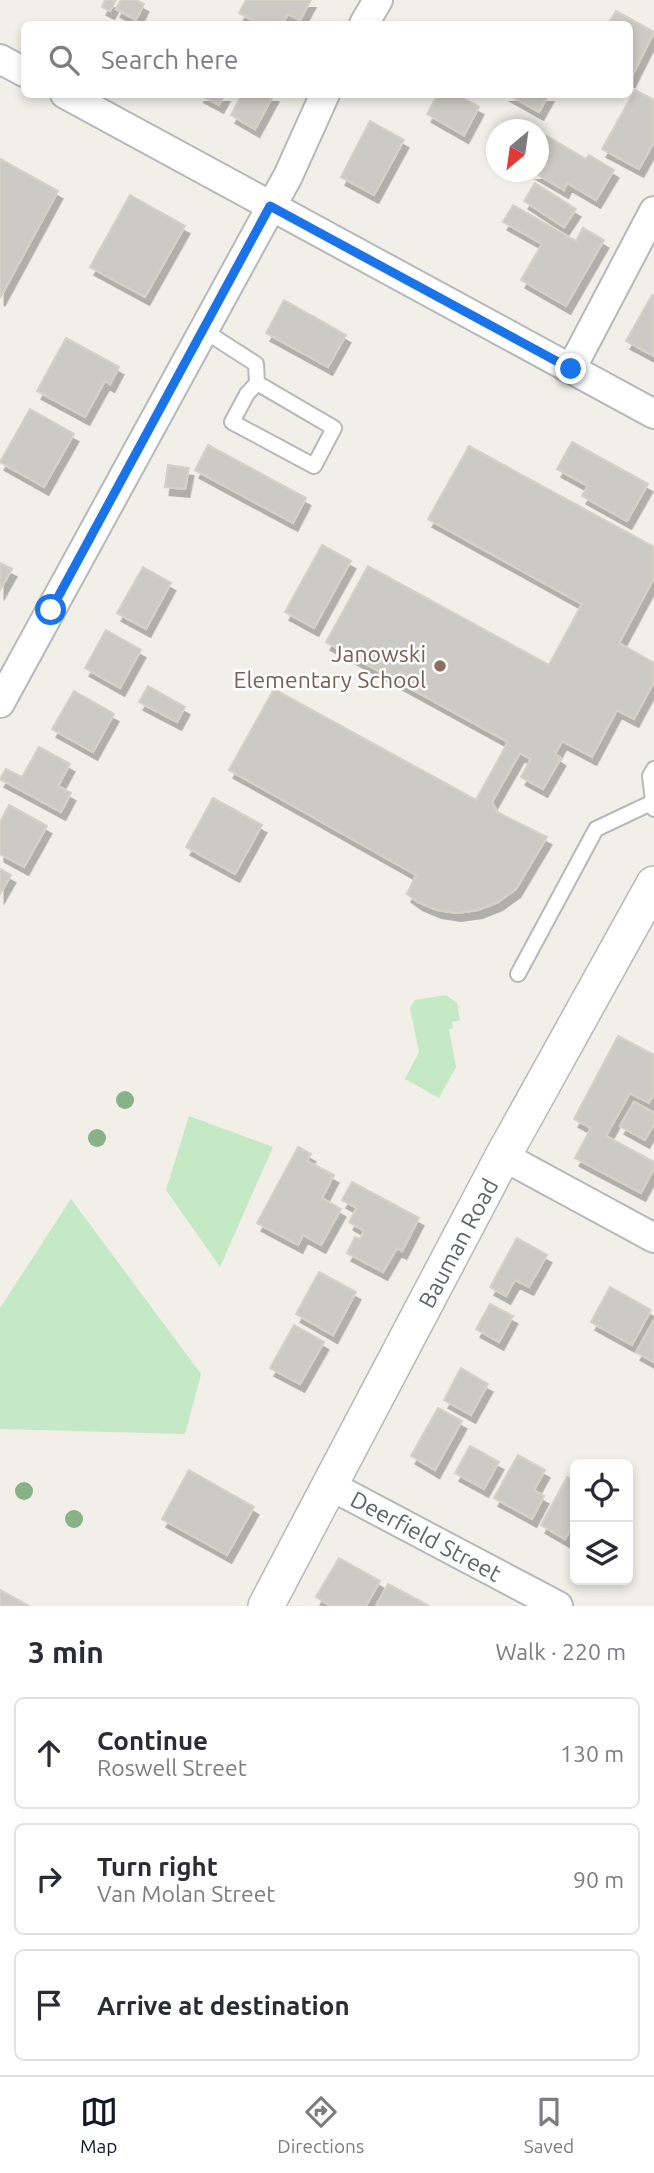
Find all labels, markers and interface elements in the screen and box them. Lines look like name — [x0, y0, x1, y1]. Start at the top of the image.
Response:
search box — [21, 21, 633, 98]
icon: search — [45, 41, 83, 79]
text: Search here — [101, 45, 238, 74]
north arrow — [486, 119, 549, 182]
route end — [555, 353, 586, 384]
route start — [35, 594, 66, 625]
place label: Janowski Elementary School — [233, 641, 426, 692]
marker: Janowski Elementary School — [432, 658, 448, 674]
street label: Bauman Road — [413, 1174, 503, 1312]
map controls — [570, 1459, 633, 1585]
button: locate — [570, 1459, 633, 1522]
street label: Deerfield Street — [347, 1486, 505, 1586]
button: layers — [570, 1522, 633, 1585]
text: 3 min — [28, 1635, 104, 1669]
text: Walk · 220 m — [495, 1639, 626, 1664]
text: Continue — [97, 1726, 208, 1755]
icon: ahead — [30, 1734, 68, 1772]
text: 130 m — [560, 1741, 624, 1766]
text: Roswell Street — [97, 1755, 247, 1780]
text: Turn right — [97, 1852, 218, 1881]
icon: right — [30, 1860, 68, 1898]
text: 90 m — [573, 1867, 624, 1892]
text: Van Molan Street — [97, 1881, 275, 1906]
icon: arrive — [30, 1986, 68, 2024]
text: Arrive at destination — [97, 1991, 350, 2020]
tab: Map — [80, 2093, 118, 2157]
tab: Directions — [277, 2093, 364, 2157]
tab: Saved — [524, 2093, 574, 2157]

